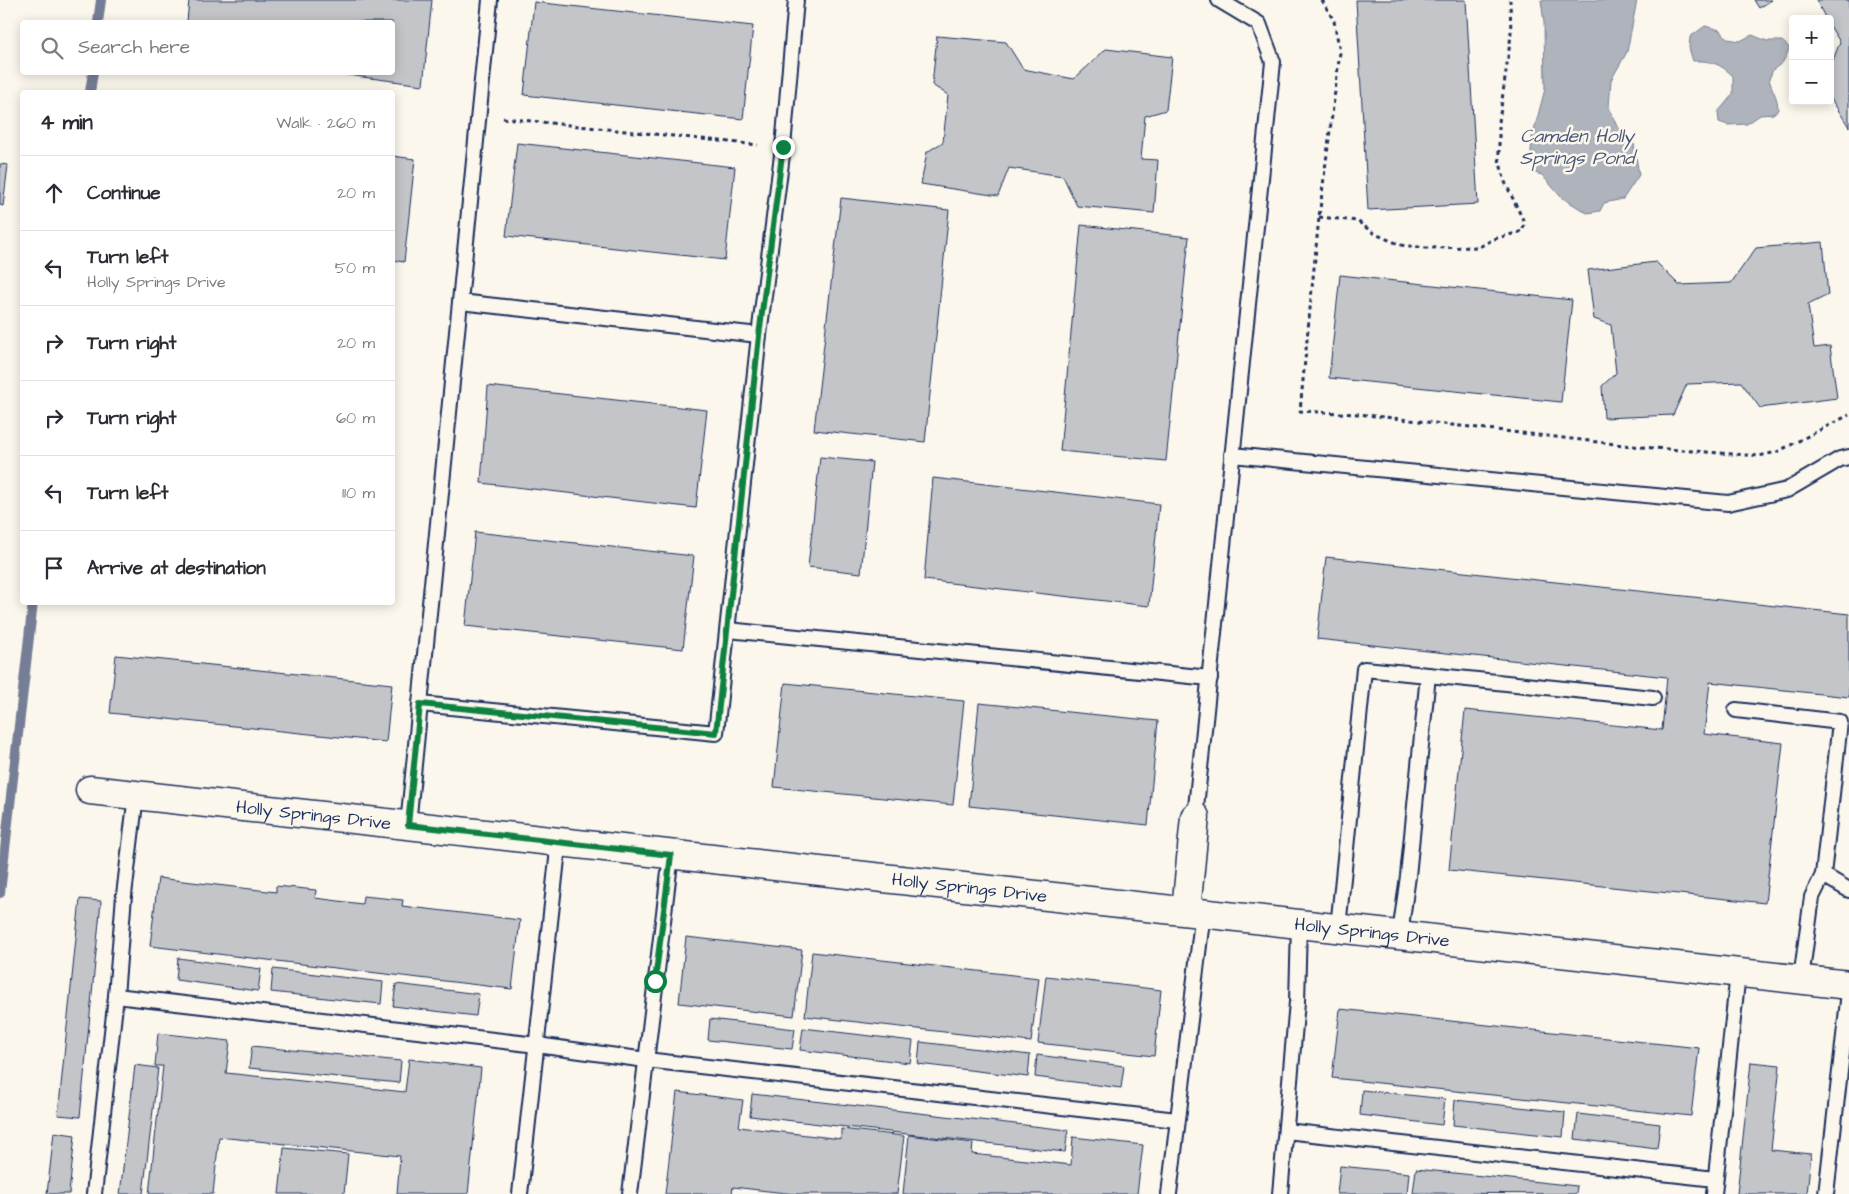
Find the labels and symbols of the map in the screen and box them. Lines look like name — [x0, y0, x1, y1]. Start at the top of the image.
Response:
water label: Camden Holly Springs Pond — [1520, 123, 1639, 172]
route end — [772, 136, 795, 159]
street label: Holly Springs Drive — [235, 794, 393, 836]
street label: Holly Springs Drive — [891, 866, 1049, 909]
street label: Holly Springs Drive — [1293, 911, 1451, 953]
route start — [644, 970, 667, 993]

